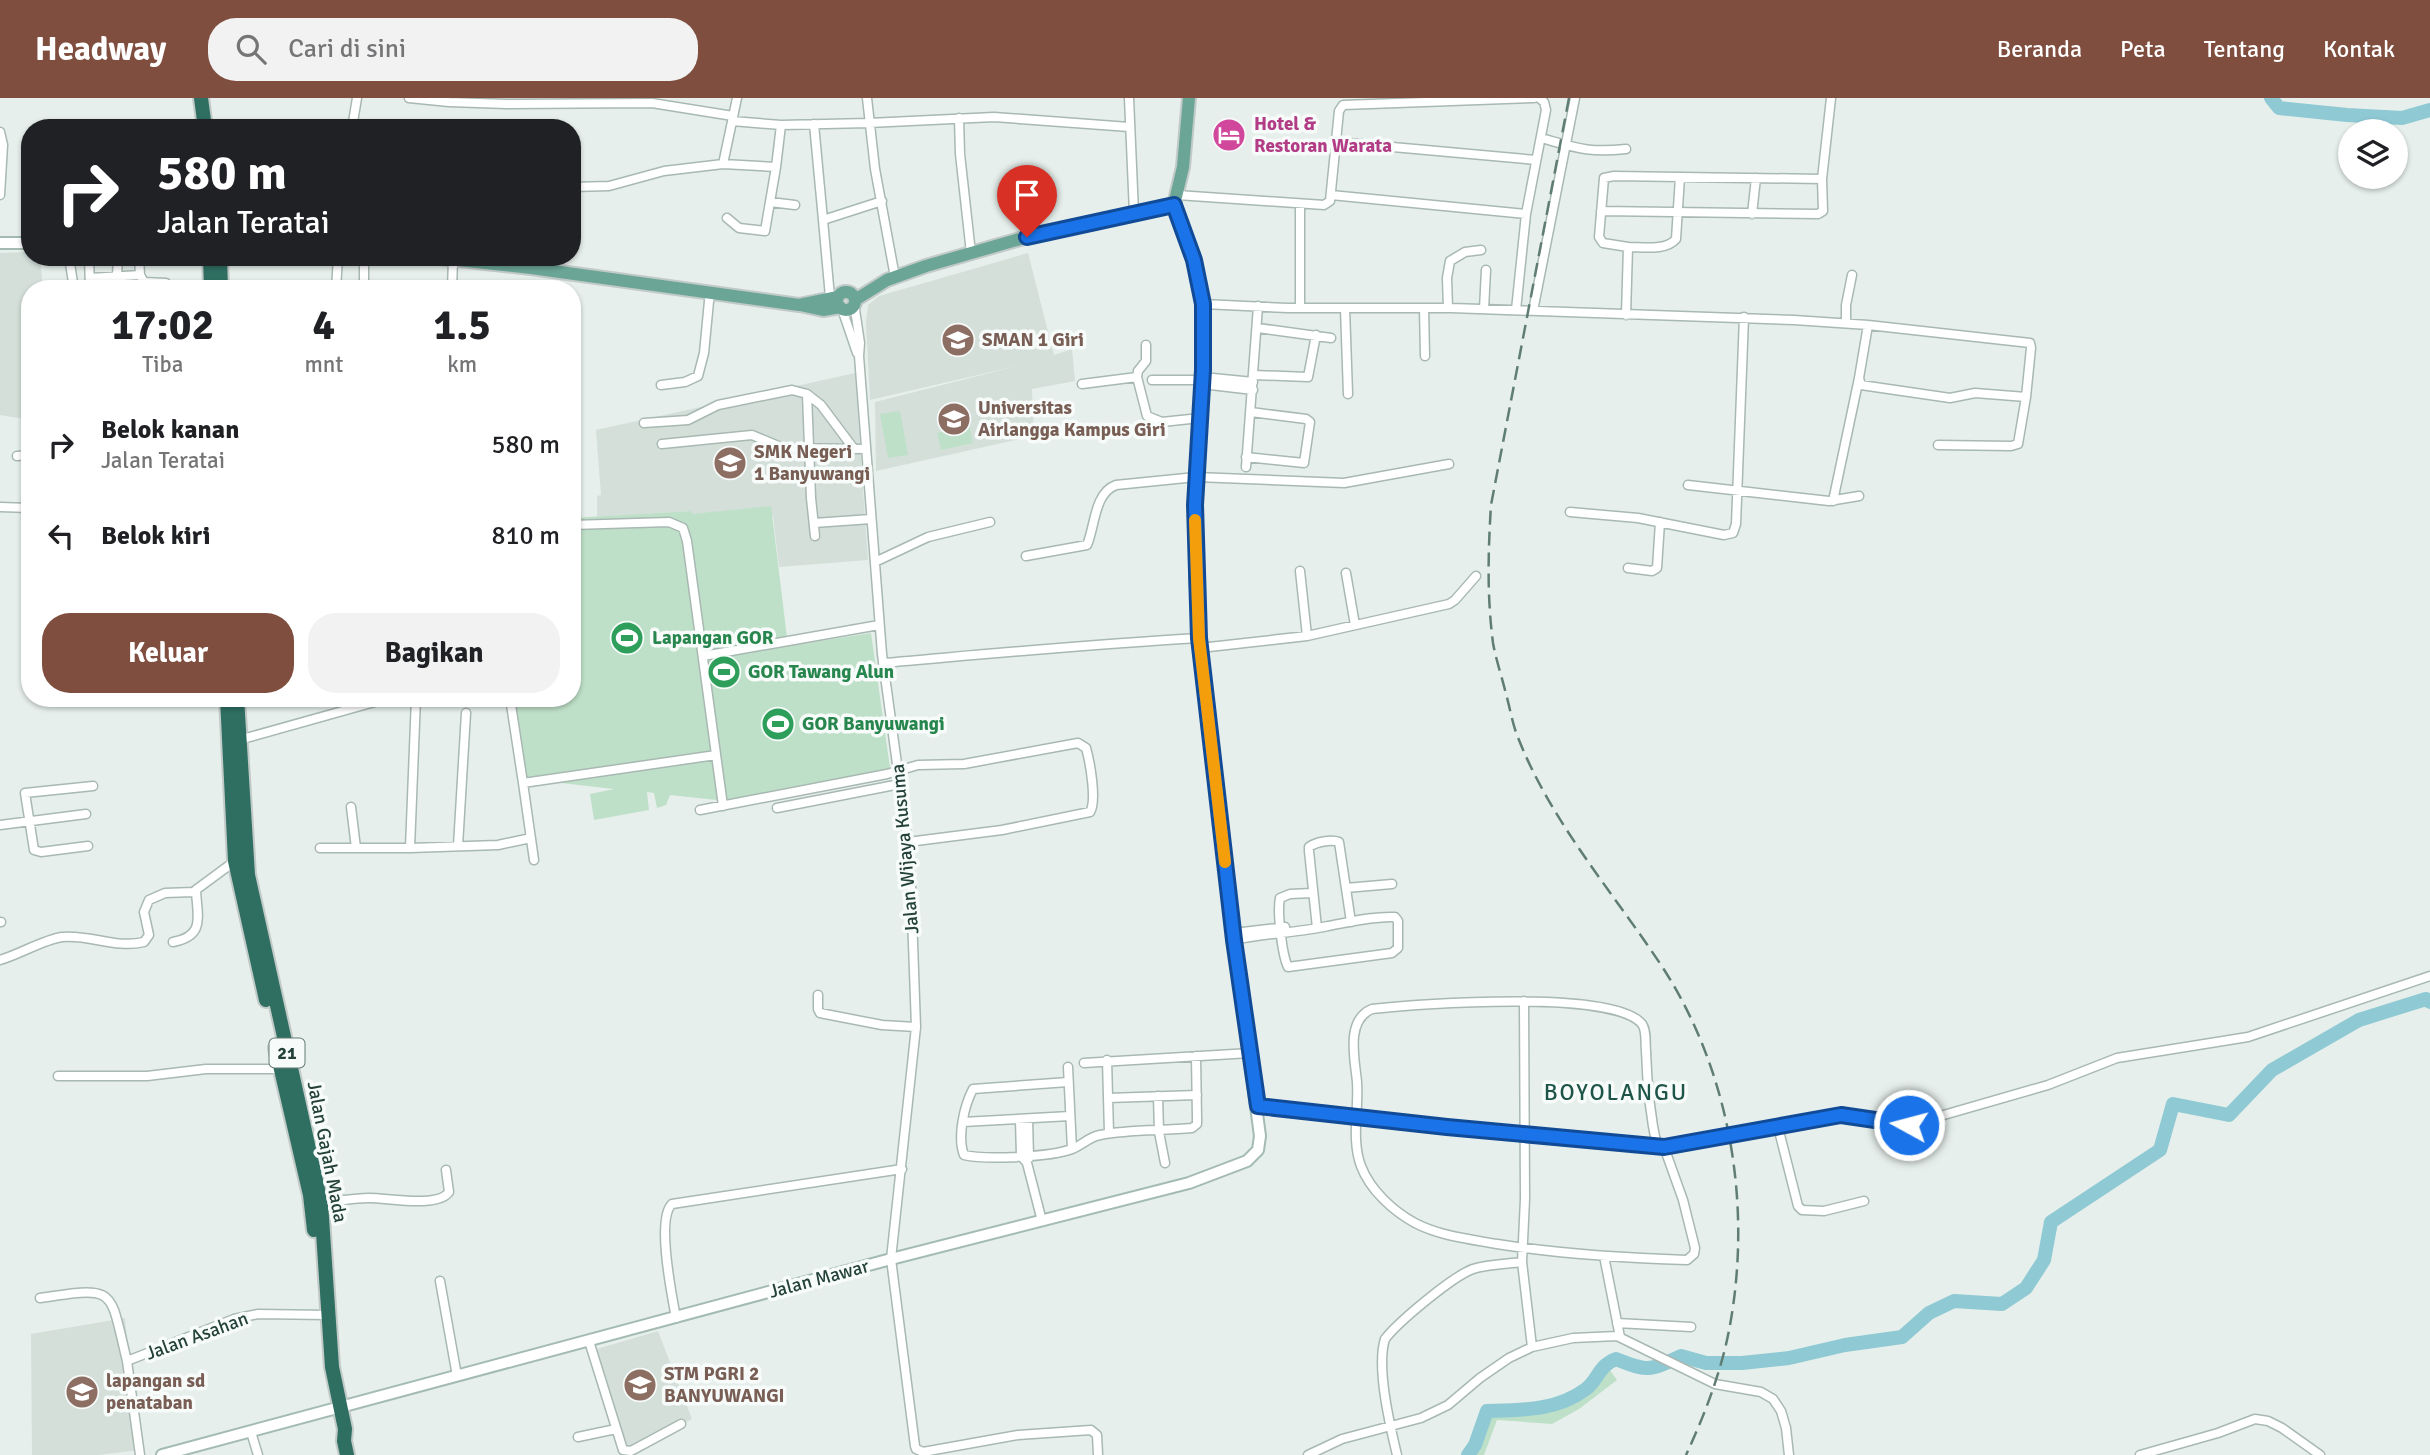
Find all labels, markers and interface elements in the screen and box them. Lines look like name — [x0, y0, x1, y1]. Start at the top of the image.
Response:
search box — [208, 18, 698, 81]
text: Headway — [35, 29, 166, 70]
icon: search — [232, 30, 270, 68]
text: Cari di sini — [288, 33, 406, 65]
text: Beranda — [1997, 34, 2082, 64]
text: Peta — [2120, 34, 2166, 64]
text: Tentang — [2204, 34, 2285, 64]
text: Kontak — [2323, 34, 2395, 64]
place label: Hotel & Restoran Warata — [1254, 112, 1392, 158]
hotel icon: Hotel & Restoran Warata — [1210, 116, 1248, 154]
map controls — [2338, 119, 2408, 189]
button: layers — [2338, 119, 2408, 189]
text: 580 m — [157, 143, 287, 203]
icon: right — [42, 147, 133, 238]
pin — [997, 165, 1057, 237]
icon: arrive — [1008, 176, 1046, 214]
text: Jalan Teratai — [157, 203, 330, 242]
text: 17:02 — [111, 300, 214, 351]
text: 4 — [313, 300, 335, 351]
text: 1.5 — [433, 300, 491, 351]
school or university icon: SMAN 1 Giri — [939, 321, 977, 359]
place label: SMAN 1 Giri — [982, 328, 1084, 352]
text: Tiba — [142, 350, 183, 379]
text: mnt — [304, 350, 343, 379]
text: km — [447, 350, 477, 379]
place label: Universitas Airlangga Kampus Giri — [978, 396, 1166, 442]
school or university icon: Universitas Airlangga Kampus Giri — [935, 400, 973, 438]
text: Belok kanan — [101, 414, 239, 446]
icon: right — [42, 426, 80, 464]
text: 580 m — [491, 429, 560, 461]
place label: SMK Negeri 1 Banyuwangi — [754, 440, 870, 486]
school or university icon: SMK Negeri 1 Banyuwangi — [711, 444, 749, 482]
text: Jalan Teratai — [101, 446, 225, 475]
icon: left — [42, 517, 80, 555]
text: Belok kiri — [101, 520, 210, 552]
text: 810 m — [491, 520, 560, 552]
button: Keluar — [42, 613, 294, 693]
button: Bagikan — [308, 613, 560, 693]
sports icon: Lapangan GOR — [608, 619, 646, 657]
place label: Lapangan GOR — [652, 626, 774, 650]
sports icon: GOR Tawang Alun — [705, 653, 743, 691]
place label: GOR Tawang Alun — [748, 660, 894, 684]
sports icon: GOR Banyuwangi — [759, 705, 797, 743]
place label: GOR Banyuwangi — [802, 712, 945, 736]
street label: Jalan Wijaya Kusuma — [886, 763, 924, 935]
road number: 21 — [270, 1038, 304, 1068]
district label: BOYOLANGU — [1544, 1078, 1688, 1107]
street label: Jalan Gajah Mada — [302, 1079, 352, 1225]
position arrow — [1872, 1088, 1946, 1162]
street label: Jalan Mawar — [766, 1254, 872, 1304]
street label: Jalan Asahan — [142, 1306, 252, 1366]
place label: STM PGRI 2 BANYUWANGI — [664, 1362, 785, 1408]
school or university icon: STM PGRI 2 BANYUWANGI — [621, 1366, 659, 1404]
place label: lapangan sd penataban — [106, 1369, 205, 1415]
school or university icon: lapangan sd penataban — [63, 1373, 101, 1411]

